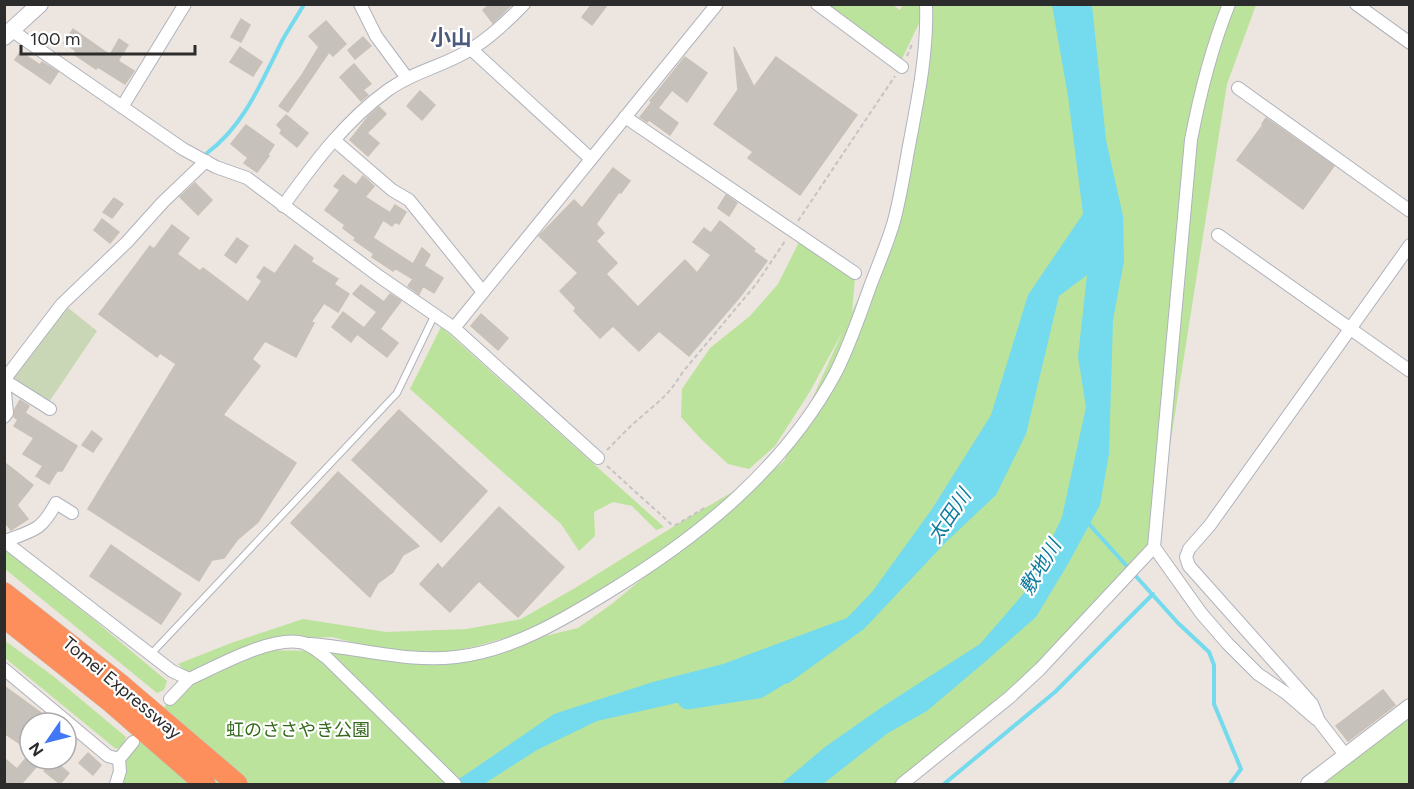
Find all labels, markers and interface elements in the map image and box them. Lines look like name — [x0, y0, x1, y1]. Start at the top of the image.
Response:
scale bar — [21, 18, 195, 56]
district label: 小山 — [430, 25, 472, 50]
text: 100 m — [30, 28, 80, 50]
water label: 太田川 — [922, 483, 977, 548]
water label: 敷地川 — [1014, 533, 1067, 599]
street label: Tomei Expressway — [58, 632, 186, 744]
north arrow — [18, 711, 78, 771]
park label: 虹のささやき公園 — [226, 719, 370, 741]
text: N — [25, 739, 47, 760]

